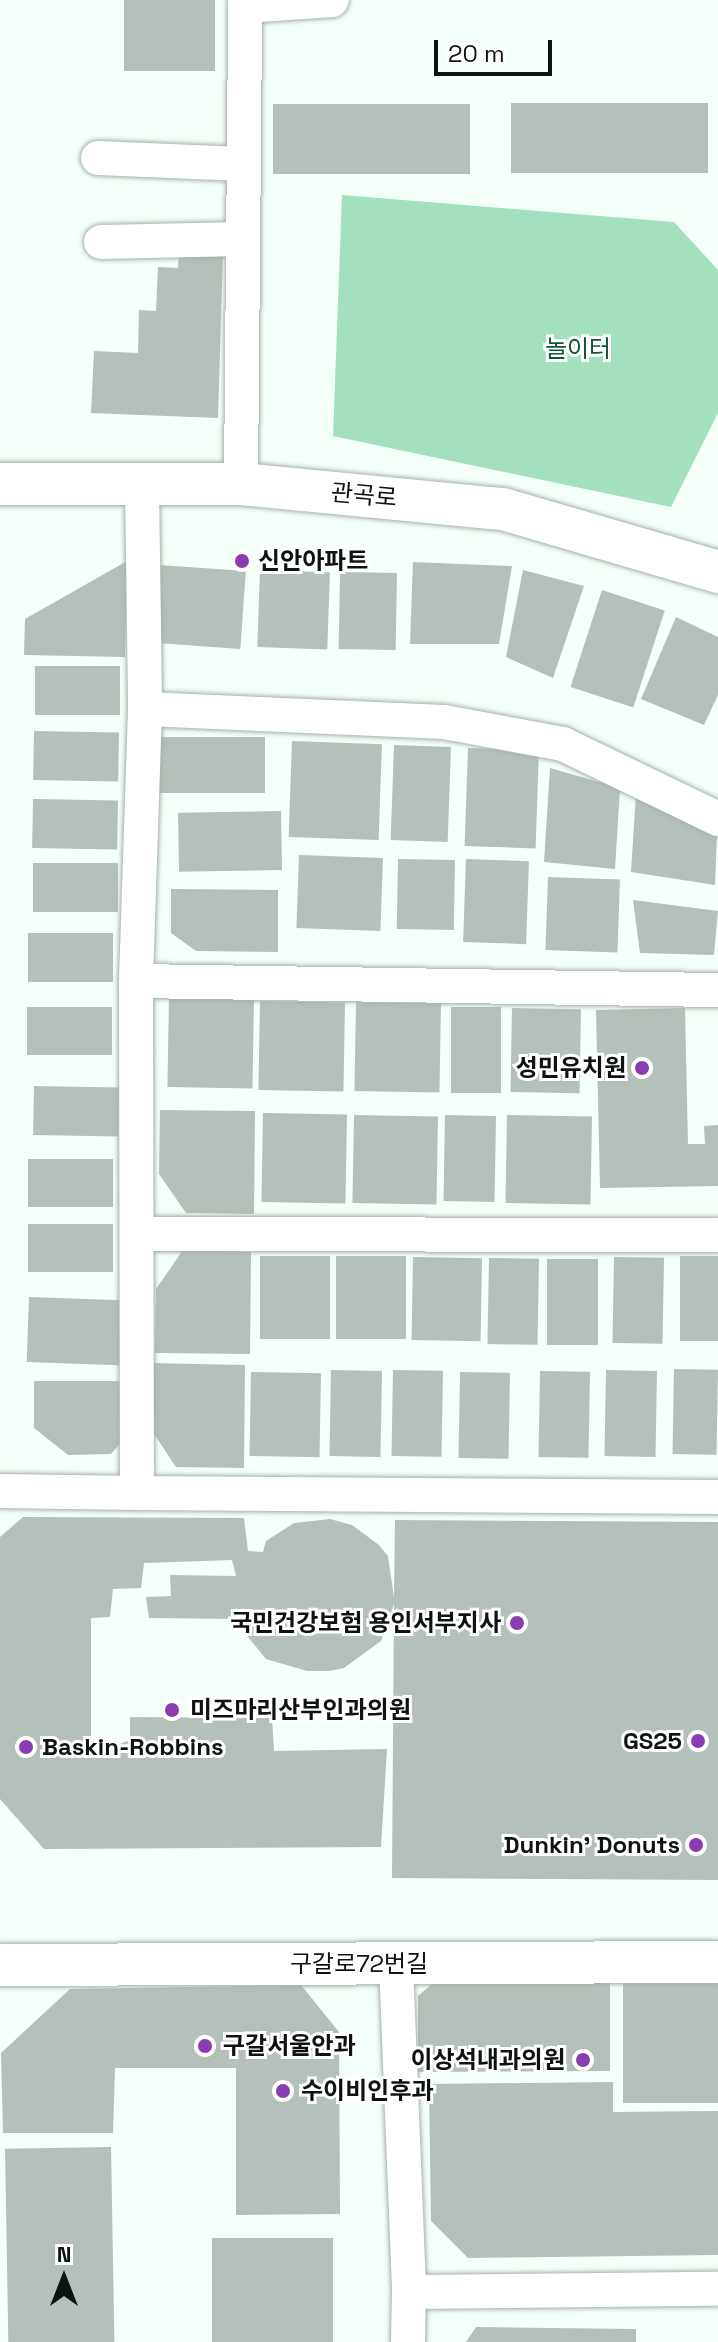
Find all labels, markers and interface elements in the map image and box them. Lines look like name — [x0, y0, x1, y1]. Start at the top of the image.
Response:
scale bar — [438, 24, 556, 74]
text: 20 m — [448, 38, 505, 69]
park label: 놀이터 — [545, 335, 611, 363]
street label: 관곡로 — [330, 478, 398, 512]
place label: 신안아파트 — [258, 547, 368, 575]
marker: 신안아파트 — [233, 552, 251, 570]
place label: 성민유치원 — [516, 1054, 626, 1082]
marker: 성민유치원 — [633, 1059, 651, 1077]
place label: 국민건강보험 용인서부지사 — [230, 1609, 501, 1637]
marker: 국민건강보험 용인서부지사 — [508, 1614, 526, 1632]
place label: 미즈마리산부인과의원 — [190, 1696, 411, 1724]
marker: 미즈마리산부인과의원 — [161, 1699, 183, 1721]
place label: GS25 — [623, 1727, 682, 1755]
marker: GS25 — [689, 1732, 707, 1750]
place label: Baskin-Robbins — [42, 1733, 224, 1761]
marker: Baskin-Robbins — [17, 1738, 35, 1756]
place label: Dunkin' Donuts — [503, 1831, 680, 1859]
marker: Dunkin' Donuts — [687, 1836, 705, 1854]
street label: 구갈로72번길 — [290, 1950, 428, 1978]
place label: 구갈서울안과 — [223, 2032, 355, 2060]
marker: 구갈서울안과 — [194, 2035, 216, 2057]
place label: 이상석내과의원 — [410, 2046, 565, 2074]
marker: 이상석내과의원 — [572, 2049, 594, 2071]
place label: 수이비인후과 — [301, 2077, 433, 2105]
marker: 수이비인후과 — [272, 2080, 294, 2102]
north arrow — [24, 2238, 104, 2318]
text: N — [57, 2240, 71, 2268]

